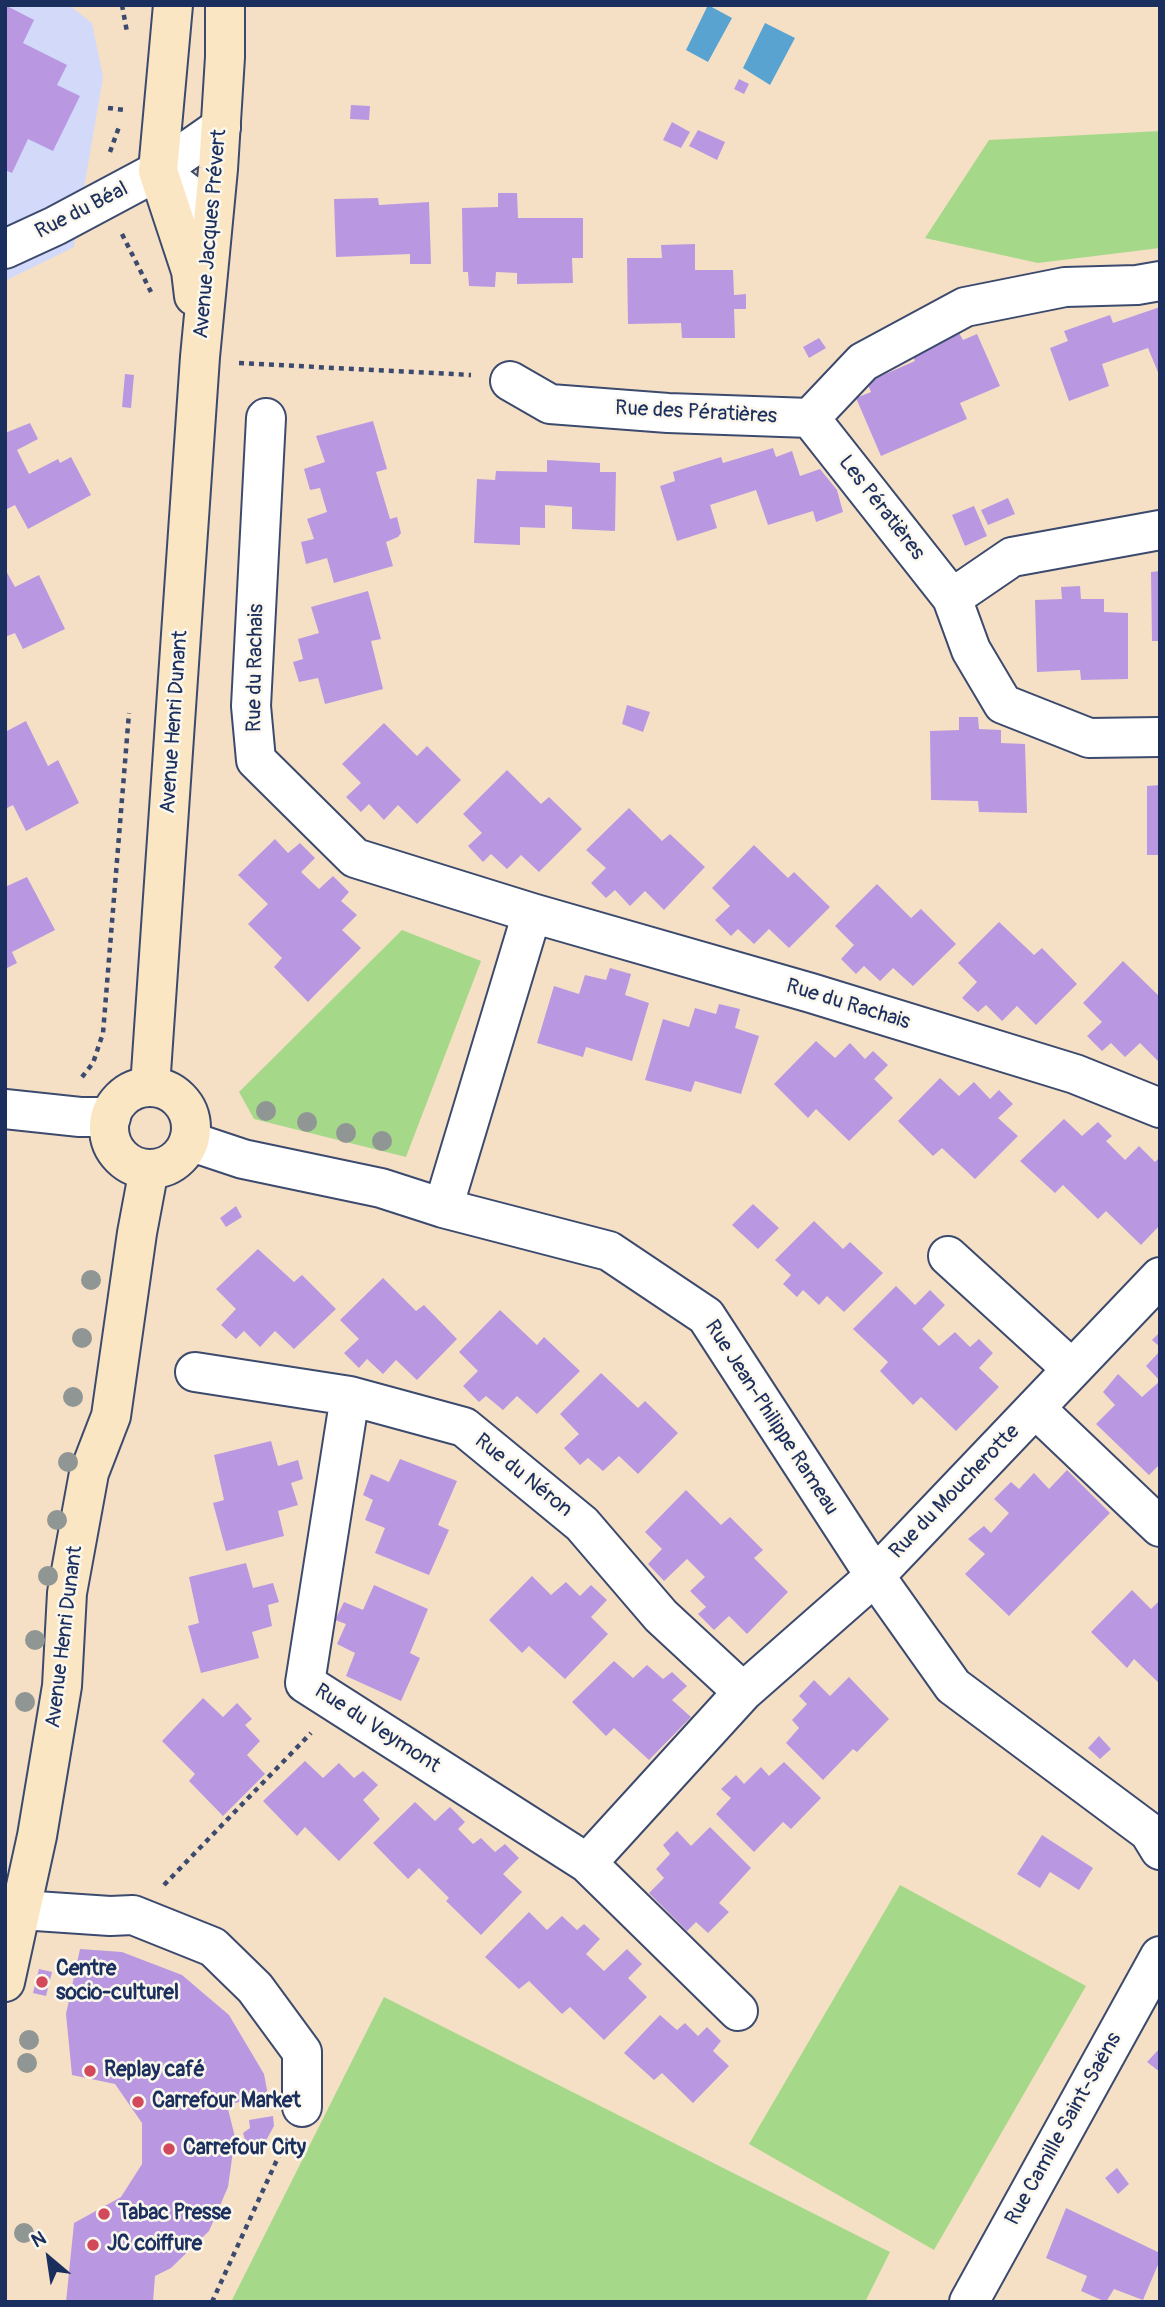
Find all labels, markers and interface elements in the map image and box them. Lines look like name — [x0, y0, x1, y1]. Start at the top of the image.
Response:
street label: Avenue Jacques Prévert — [189, 128, 233, 340]
street label: Rue du Béal — [31, 177, 133, 245]
street label: Rue des Pératières — [614, 396, 778, 430]
street label: Les Pératières — [832, 451, 930, 565]
street label: Rue du Rachais — [242, 604, 270, 732]
street label: Avenue Henri Dunant — [156, 630, 194, 814]
street label: Rue du Rachais — [783, 974, 913, 1036]
street label: Rue Jean-Philippe Rameau — [699, 1316, 843, 1520]
street label: Rue du Moucherotte — [885, 1420, 1025, 1564]
street label: Rue du Néron — [469, 1429, 577, 1523]
street label: Avenue Henri Dunant — [41, 1544, 89, 1730]
street label: Rue du Veymont — [309, 1679, 445, 1779]
place label: Centre socio-culturel — [56, 1957, 179, 2007]
marker: Centre socio-culturel — [34, 1974, 50, 1990]
street label: Rue Camille Saint-Saëns — [1001, 2028, 1127, 2230]
place label: Replay café — [104, 2058, 205, 2084]
marker: Replay café — [82, 2063, 98, 2079]
place label: Carrefour Market — [152, 2089, 301, 2115]
marker: Carrefour Market — [130, 2094, 146, 2110]
place label: Carrefour City — [183, 2136, 306, 2162]
marker: Carrefour City — [161, 2141, 177, 2157]
place label: Tabac Presse — [118, 2201, 231, 2227]
marker: Tabac Presse — [96, 2206, 112, 2222]
north arrow — [14, 2223, 84, 2293]
text: N — [27, 2226, 50, 2253]
place label: JC coiffure — [107, 2232, 202, 2258]
marker: JC coiffure — [85, 2237, 101, 2253]

